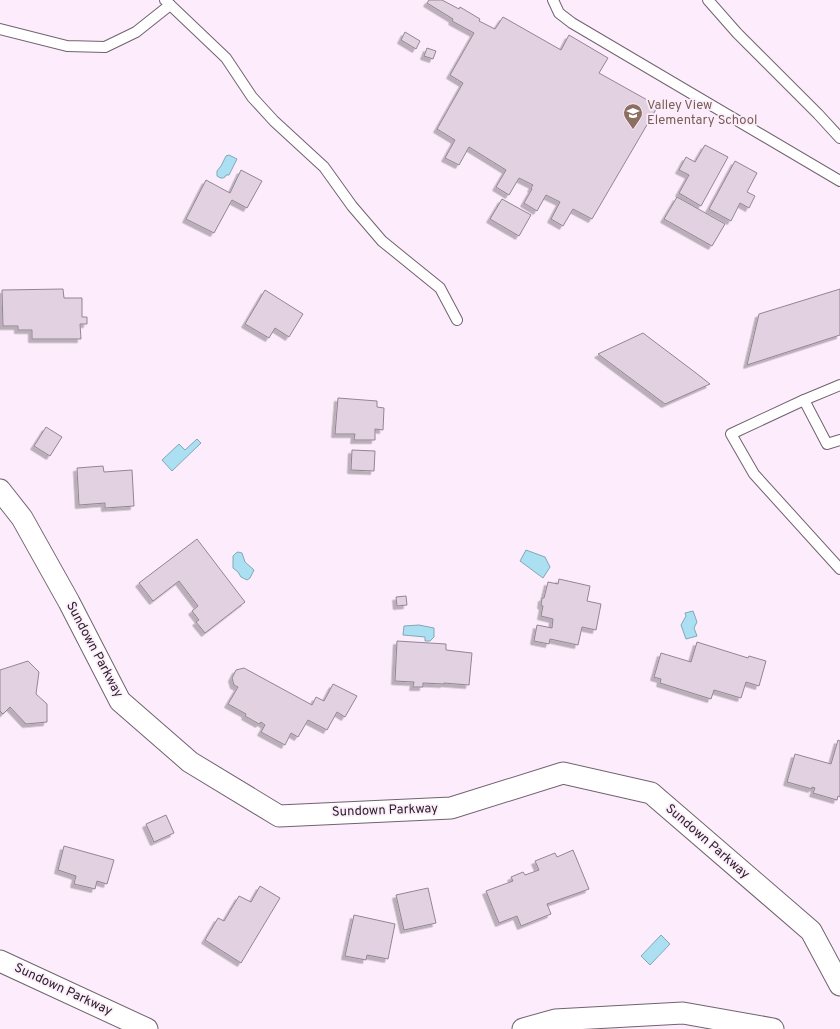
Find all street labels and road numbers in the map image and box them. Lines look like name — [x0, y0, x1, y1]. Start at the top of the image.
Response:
street label: Sundown Parkway — [62, 599, 126, 701]
street label: Sundown Parkway — [332, 801, 439, 821]
street label: Sundown Parkway — [662, 801, 752, 883]
street label: Sundown Parkway — [11, 960, 115, 1020]

